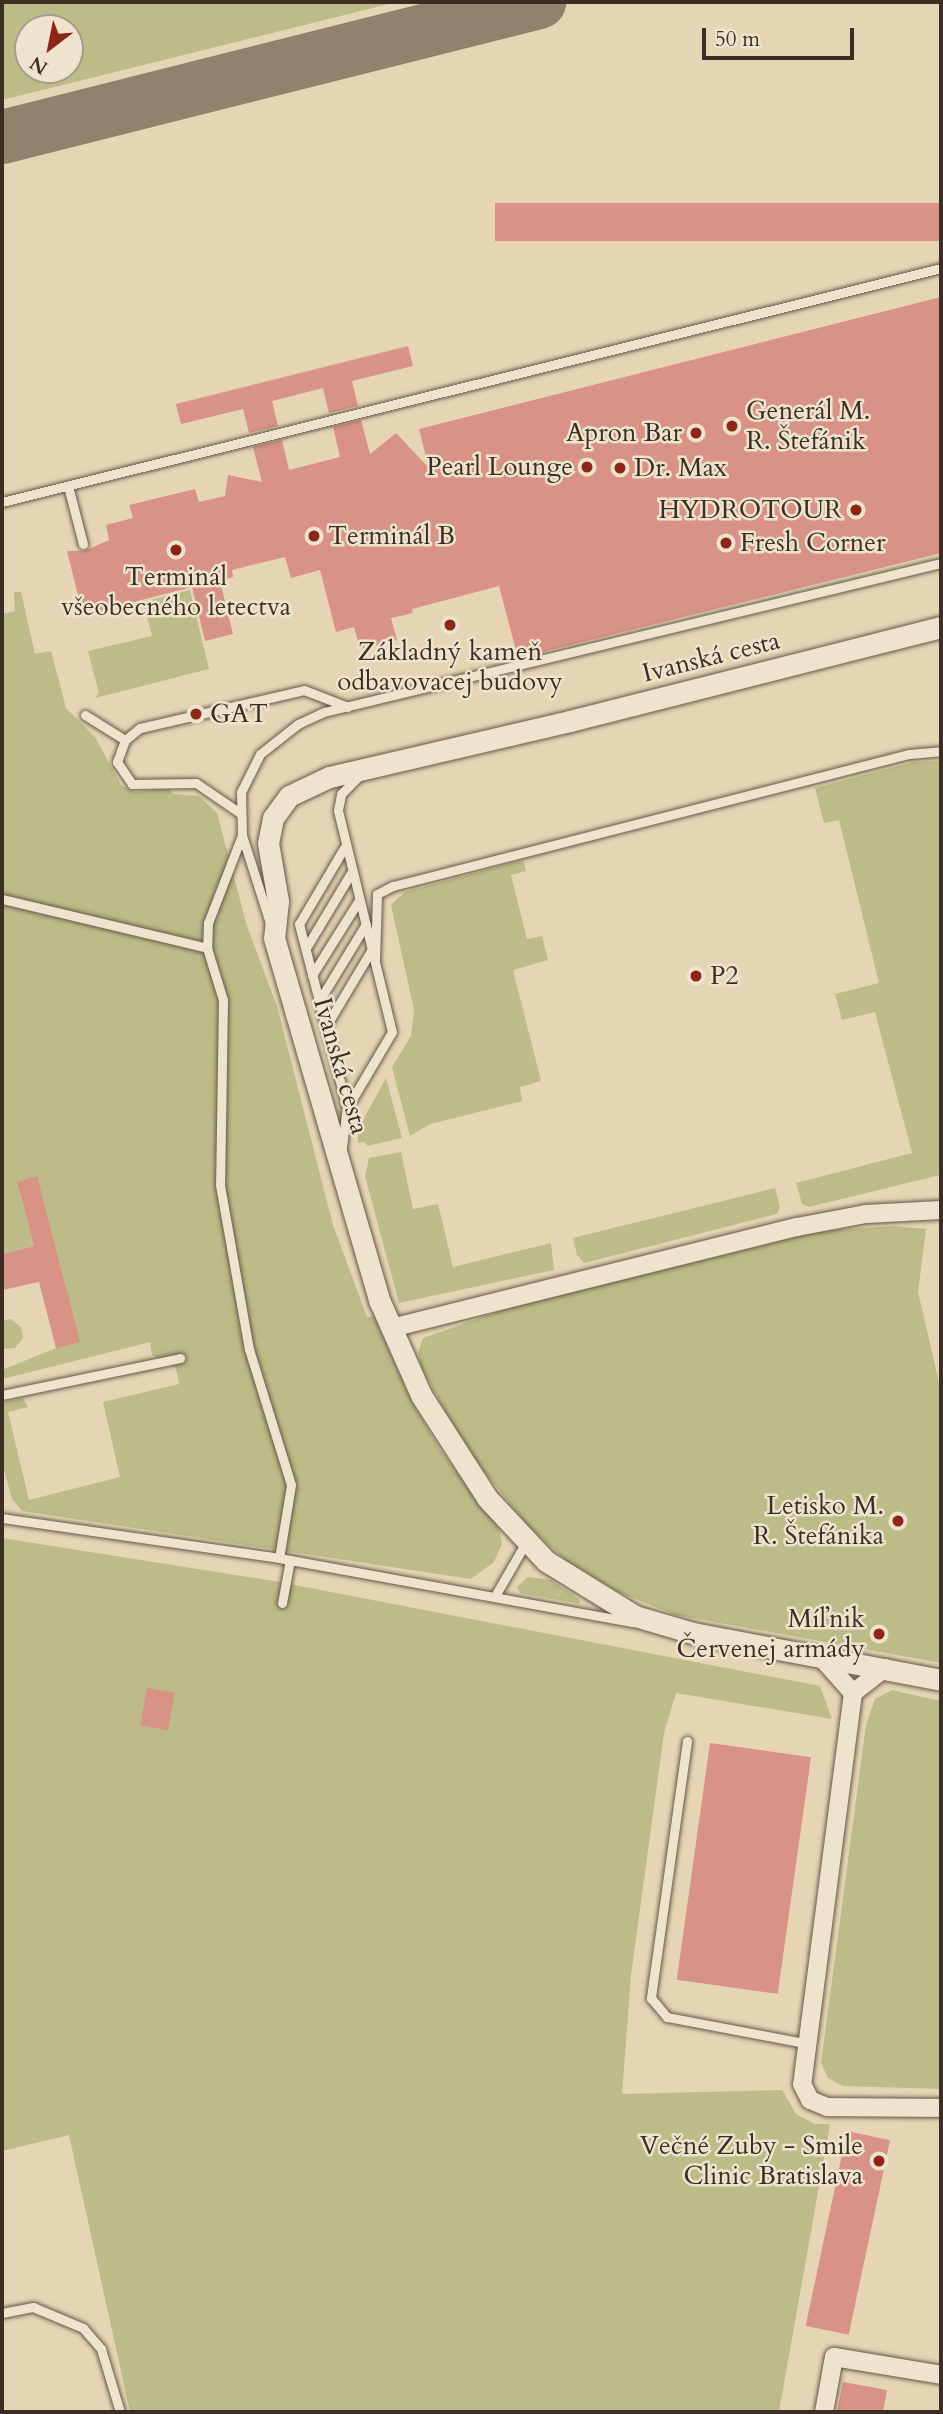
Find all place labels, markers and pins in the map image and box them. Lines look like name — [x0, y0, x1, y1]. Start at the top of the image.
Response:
place label: Generál M. R. Štefánik — [746, 395, 870, 457]
place label: Apron Bar — [566, 417, 682, 449]
marker: Generál M. R. Štefánik — [724, 418, 740, 434]
marker: Apron Bar — [688, 425, 704, 441]
place label: Pearl Lounge — [426, 451, 573, 483]
place label: Dr. Max — [634, 452, 727, 484]
marker: Pearl Lounge — [579, 459, 595, 475]
marker: Dr. Max — [612, 460, 628, 476]
place label: HYDROTOUR — [658, 494, 842, 526]
marker: HYDROTOUR — [848, 502, 864, 518]
place label: Terminál B — [328, 520, 455, 552]
place label: Fresh Corner — [740, 527, 886, 559]
marker: Terminál B — [306, 528, 322, 544]
marker: Fresh Corner — [718, 535, 734, 551]
marker: Terminál všeobecného letectva — [168, 542, 184, 558]
place label: Terminál všeobecného letectva — [61, 561, 291, 622]
marker: Základný kameň odbavovacej budovy — [442, 617, 458, 633]
place label: Základný kameň odbavovacej budovy — [337, 636, 563, 698]
place label: GAT — [210, 698, 268, 730]
marker: GAT — [188, 706, 204, 722]
place label: P2 — [710, 960, 739, 992]
marker: P2 — [688, 968, 704, 984]
place label: Letisko M. R. Štefánika — [753, 1490, 884, 1552]
marker: Letisko M. R. Štefánika — [890, 1513, 906, 1529]
place label: Míľnik Červenej armády — [676, 1603, 865, 1664]
marker: Míľnik Červenej armády — [871, 1626, 887, 1642]
place label: Večné Zuby - Smile Clinic Bratislava — [640, 2130, 863, 2192]
marker: Večné Zuby - Smile Clinic Bratislava — [869, 2151, 889, 2171]

